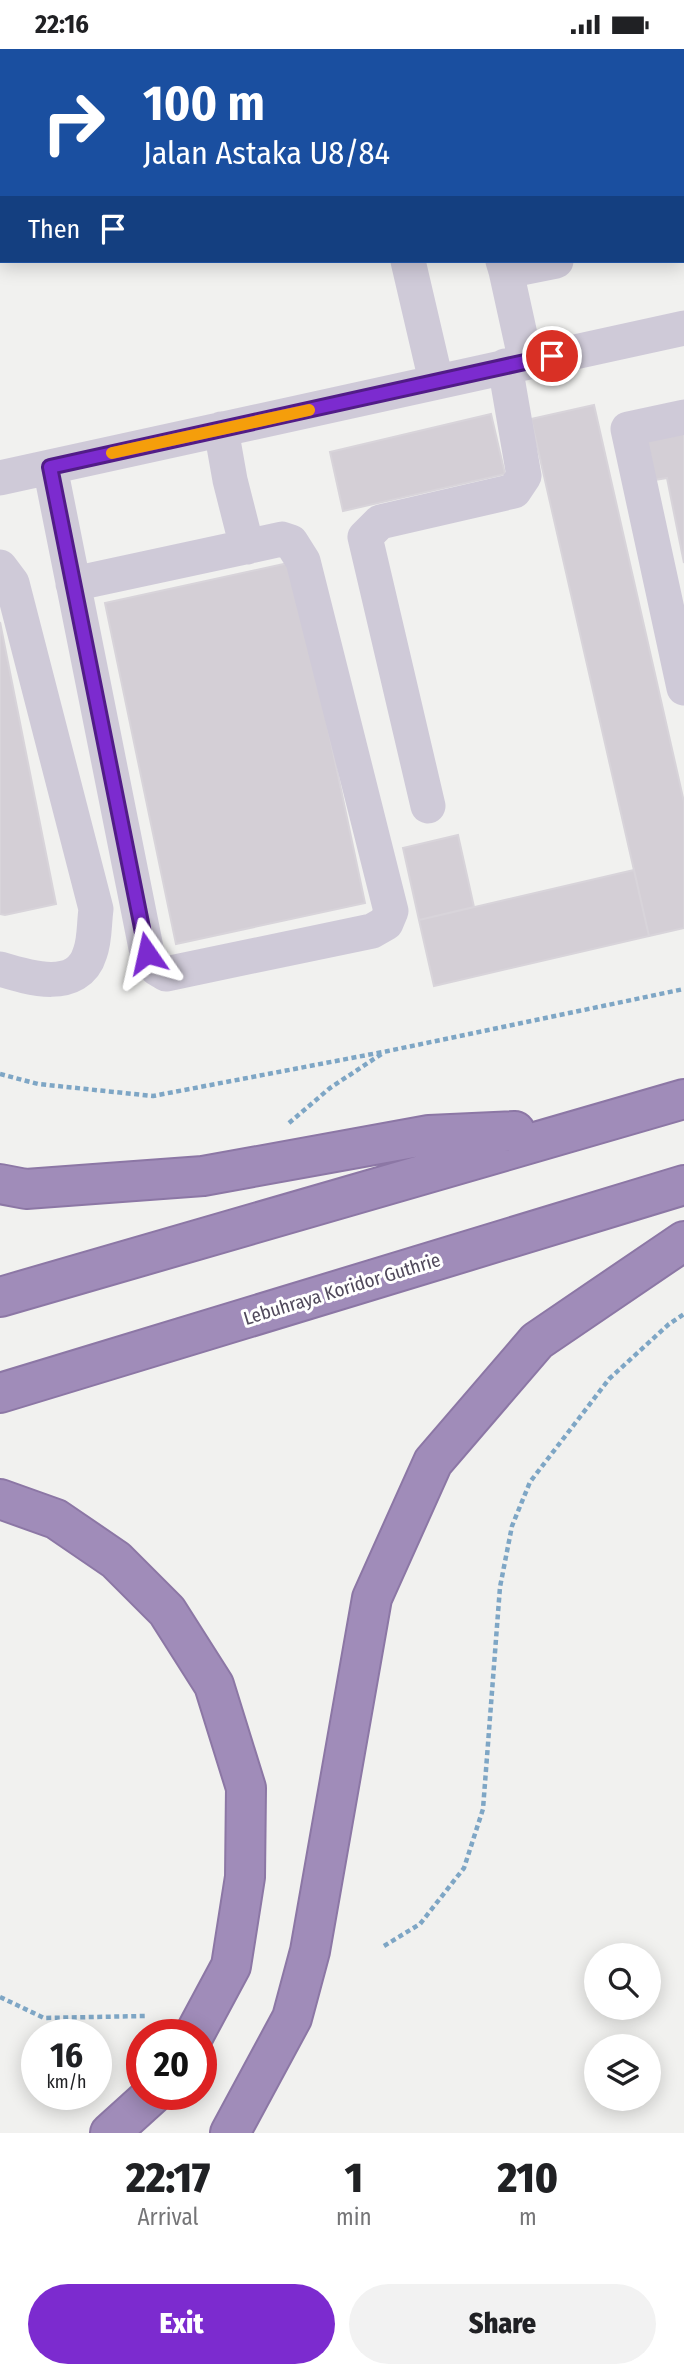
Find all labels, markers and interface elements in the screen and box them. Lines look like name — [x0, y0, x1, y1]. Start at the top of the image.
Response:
text: 22:16 — [35, 9, 89, 40]
text: 100 m — [143, 74, 265, 133]
icon: right — [28, 77, 119, 168]
text: Jalan Astaka U8/84 — [143, 134, 390, 172]
icon: arrive — [94, 210, 132, 248]
text: Then — [28, 214, 80, 245]
pin — [522, 326, 582, 386]
icon: arrive — [533, 337, 571, 375]
position arrow — [110, 916, 184, 990]
street label: Lebuhraya Koridor Guthrie — [241, 1248, 443, 1330]
map controls — [584, 1943, 661, 2111]
button: search — [584, 1943, 661, 2020]
speed limit sign: 20 — [126, 2019, 217, 2110]
text: 16 — [50, 2034, 83, 2076]
button: layers — [584, 2034, 661, 2111]
text: km/h — [46, 2071, 87, 2093]
text: 22:17 — [126, 2153, 210, 2203]
text: 1 — [345, 2153, 363, 2203]
text: 210 — [498, 2153, 558, 2203]
text: Arrival — [138, 2203, 199, 2231]
text: min — [336, 2203, 372, 2231]
text: m — [519, 2203, 537, 2231]
button: Exit — [28, 2284, 335, 2364]
button: Share — [349, 2284, 656, 2364]

